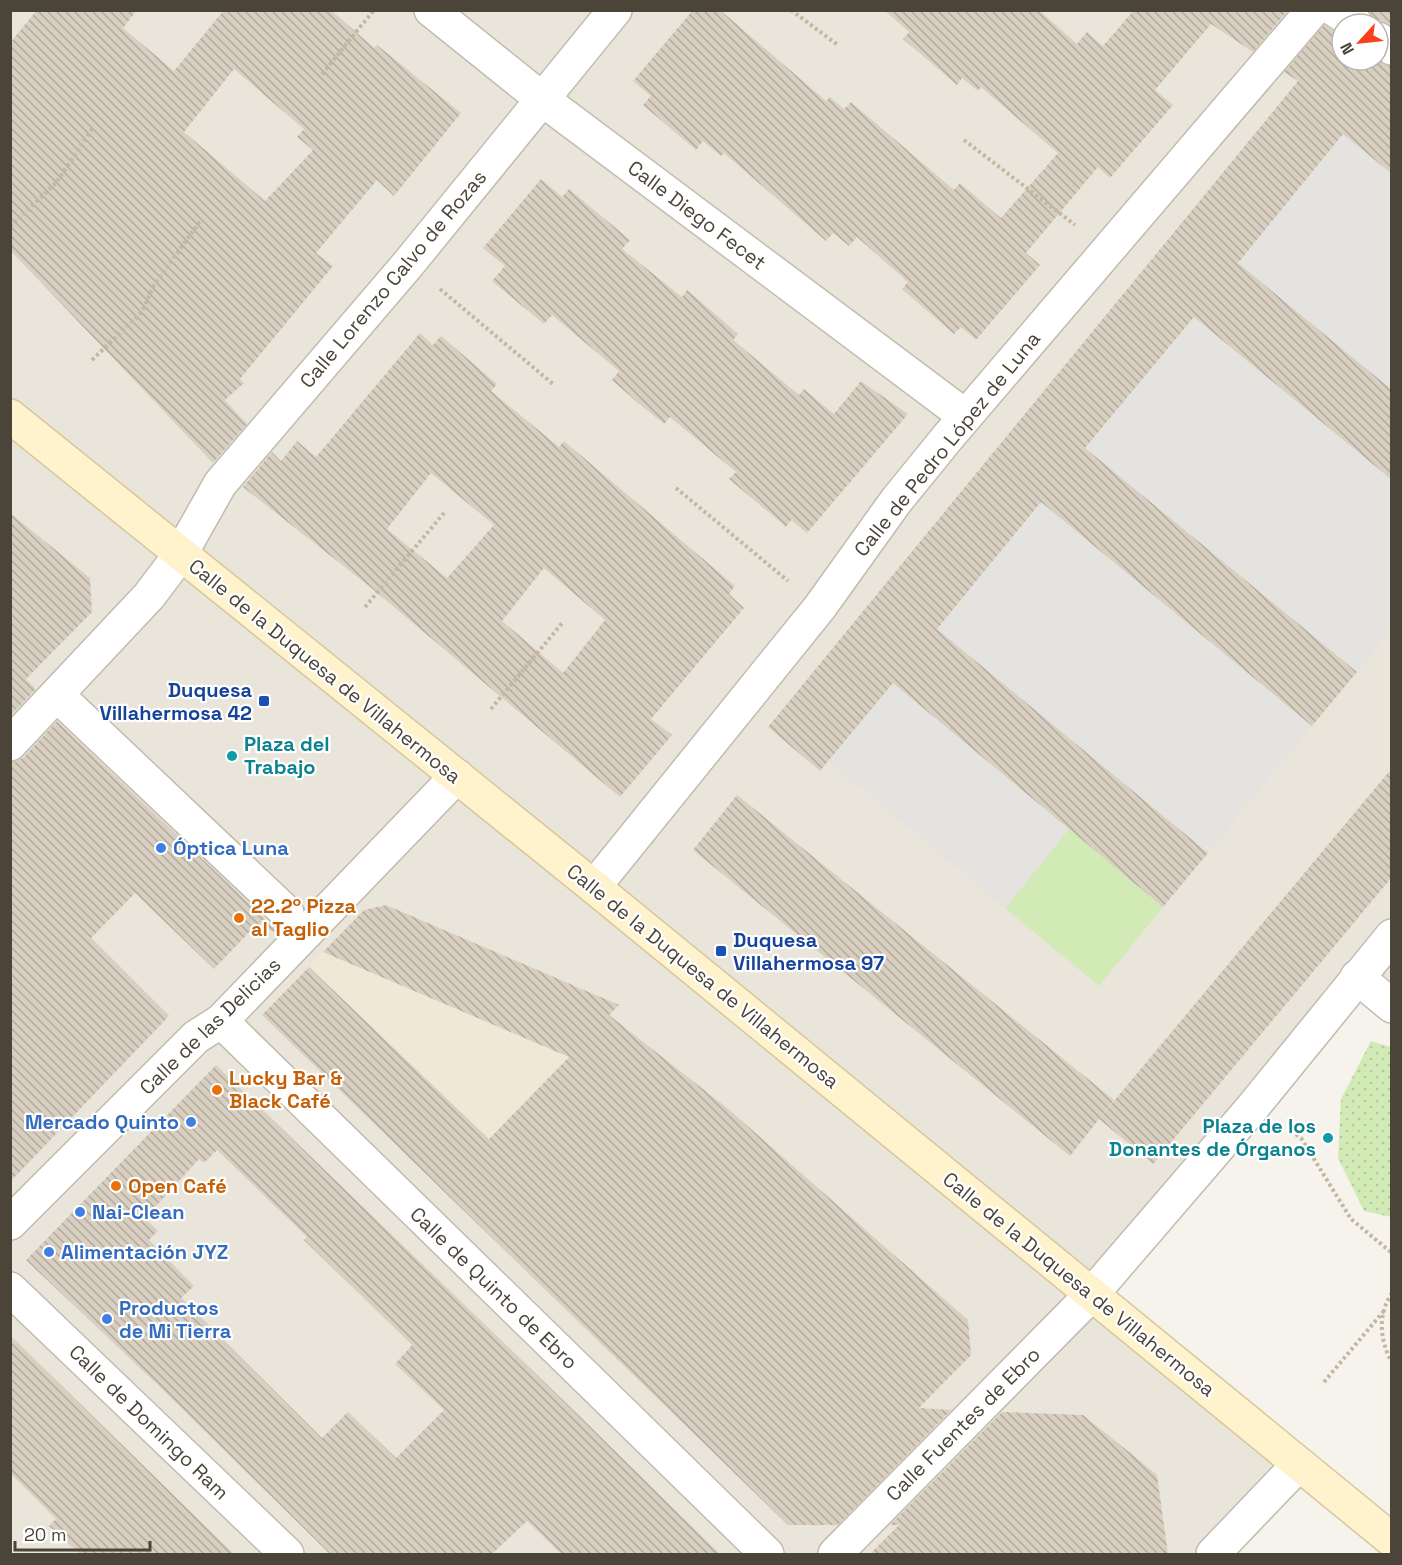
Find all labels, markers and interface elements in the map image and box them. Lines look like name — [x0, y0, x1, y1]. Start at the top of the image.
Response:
north arrow — [1330, 12, 1390, 72]
text: N — [1335, 39, 1359, 58]
street label: Calle Diego Fecet — [623, 154, 771, 276]
street label: Calle Lorenzo Calvo de Rozas — [294, 165, 492, 393]
street label: Calle de Pedro López de Luna — [848, 326, 1046, 562]
street label: Calle de la Duquesa de Villahermosa — [183, 553, 467, 789]
place label: Duquesa Villahermosa 42 — [99, 677, 252, 726]
marker: Duquesa Villahermosa 42 — [257, 694, 271, 708]
place label: Plaza del Trabajo — [244, 731, 330, 780]
marker: Plaza del Trabajo — [225, 749, 239, 763]
place label: Óptica Luna — [173, 835, 289, 861]
marker: Óptica Luna — [154, 841, 168, 855]
street label: Calle de la Duquesa de Villahermosa — [561, 858, 845, 1094]
place label: 22.2º Pizza al Taglio — [251, 893, 357, 942]
marker: 22.2º Pizza al Taglio — [232, 911, 246, 925]
place label: Duquesa Villahermosa 97 — [733, 927, 884, 976]
marker: Duquesa Villahermosa 97 — [714, 944, 728, 958]
street label: Calle de las Delicias — [134, 952, 286, 1100]
place label: Lucky Bar & Black Café — [229, 1065, 342, 1114]
marker: Lucky Bar & Black Café — [210, 1083, 224, 1097]
place label: Mercado Quinto — [25, 1109, 179, 1135]
place label: Plaza de los Donantes de Órganos — [1109, 1113, 1316, 1162]
marker: Mercado Quinto — [184, 1115, 198, 1129]
marker: Plaza de los Donantes de Órganos — [1321, 1131, 1335, 1145]
street label: Calle de la Duquesa de Villahermosa — [937, 1166, 1221, 1402]
place label: Open Café — [128, 1173, 227, 1199]
marker: Open Café — [109, 1179, 123, 1193]
place label: Nai-Clean — [92, 1199, 185, 1225]
street label: Calle de Quinto de Ebro — [405, 1201, 583, 1375]
marker: Nai-Clean — [73, 1205, 87, 1219]
place label: Alimentación JYZ — [61, 1239, 228, 1265]
marker: Alimentación JYZ — [42, 1245, 56, 1259]
place label: Productos de Mi Tierra — [119, 1295, 232, 1344]
marker: Productos de Mi Tierra — [100, 1312, 114, 1326]
street label: Calle de Domingo Ram — [63, 1339, 235, 1505]
street label: Calle Fuentes de Ebro — [880, 1341, 1046, 1507]
scale bar — [15, 1514, 150, 1552]
text: 20 m — [24, 1523, 67, 1546]

